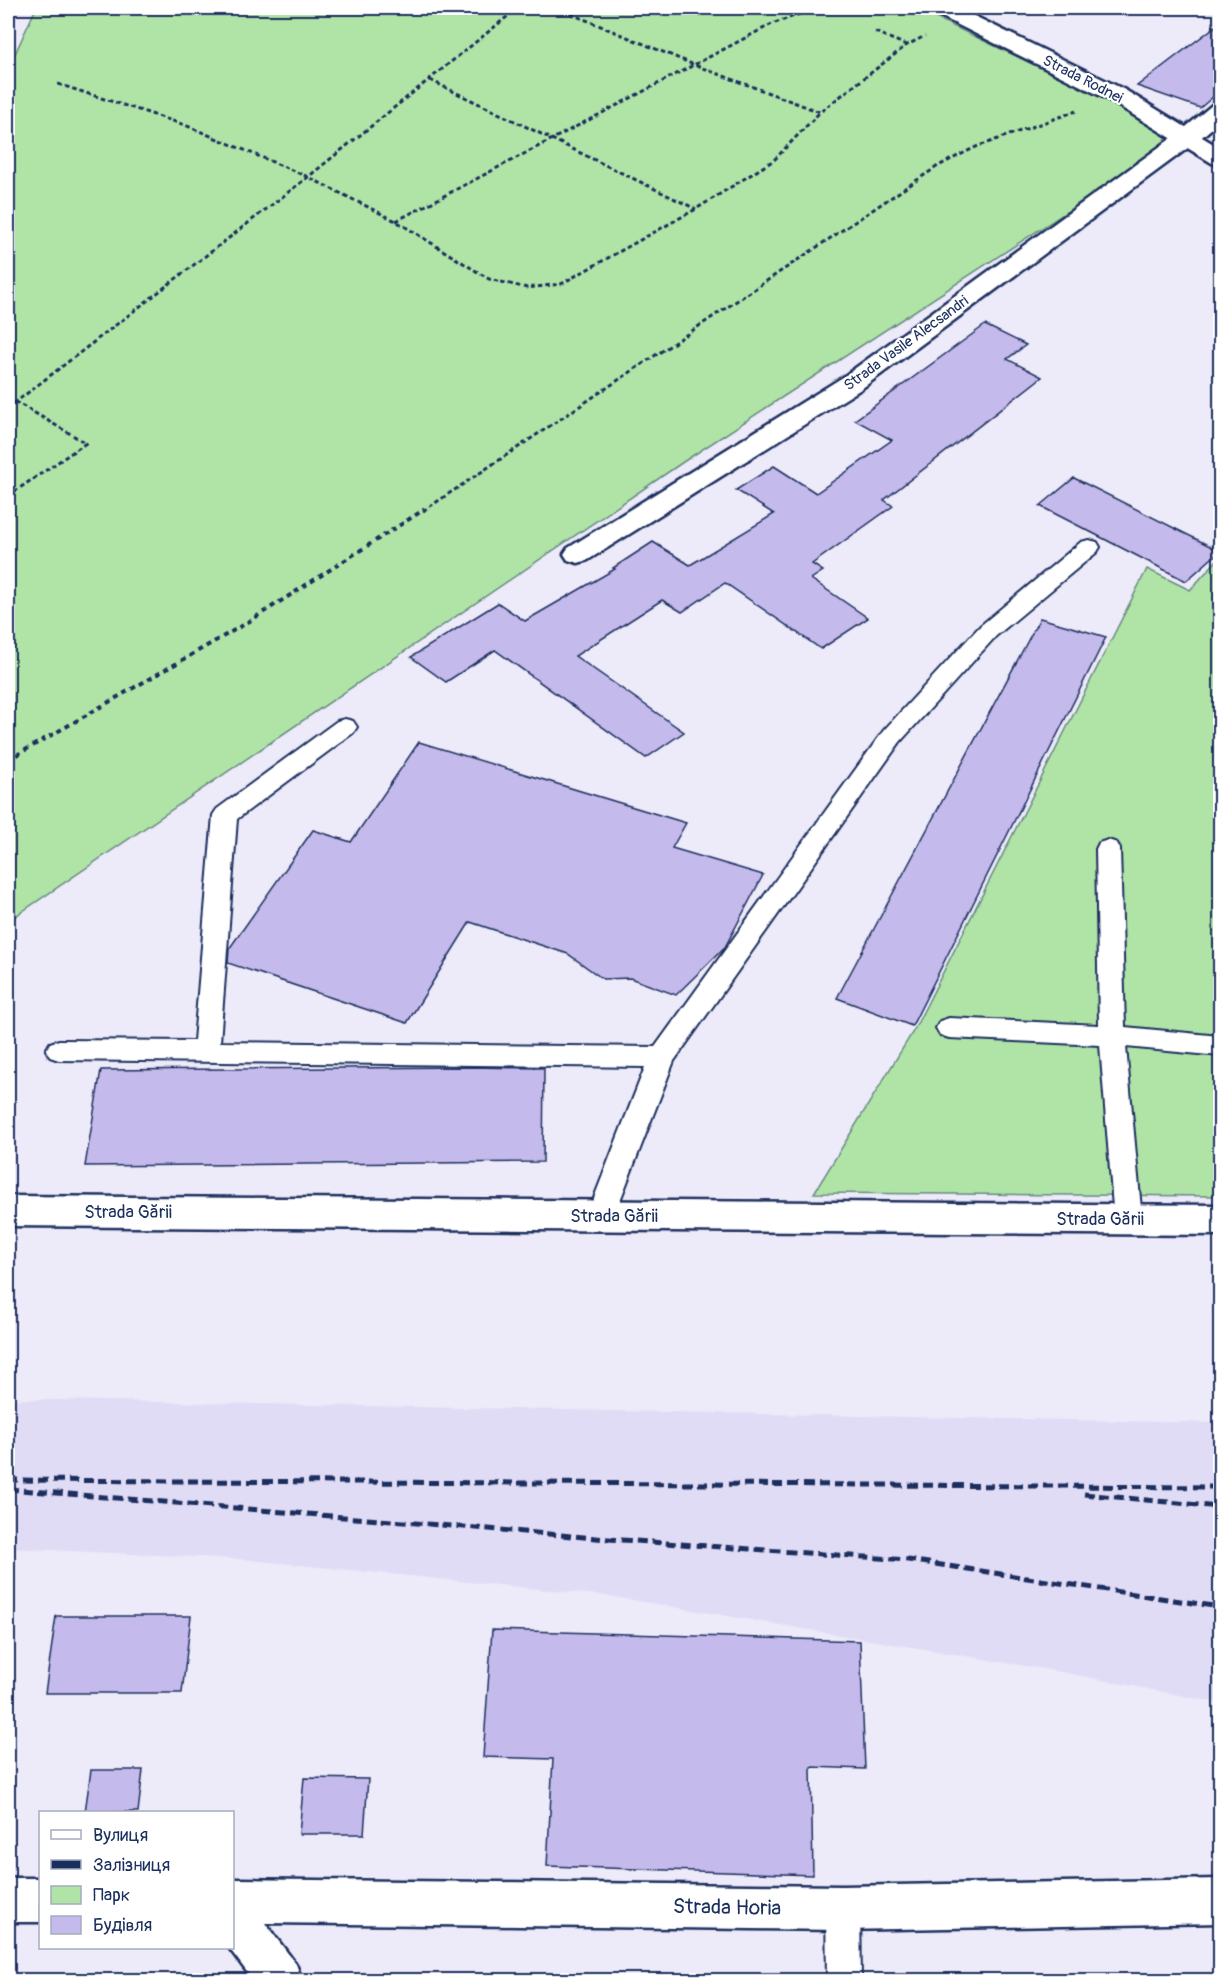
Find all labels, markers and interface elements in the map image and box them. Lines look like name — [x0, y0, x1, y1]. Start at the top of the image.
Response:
street label: Strada Rodnei — [1040, 51, 1126, 108]
street label: Strada Vasile Alecsandri — [840, 292, 973, 395]
street label: Strada Gării — [84, 1201, 172, 1224]
street label: Strada Gării — [570, 1205, 658, 1228]
street label: Strada Gării — [1056, 1208, 1144, 1231]
legend — [39, 1811, 234, 1949]
text: Вулиця — [93, 1824, 148, 1847]
text: Залізниця — [93, 1854, 170, 1877]
text: Парк — [93, 1884, 130, 1907]
street label: Strada Horia — [673, 1893, 781, 1922]
text: Будівля — [93, 1914, 152, 1937]

